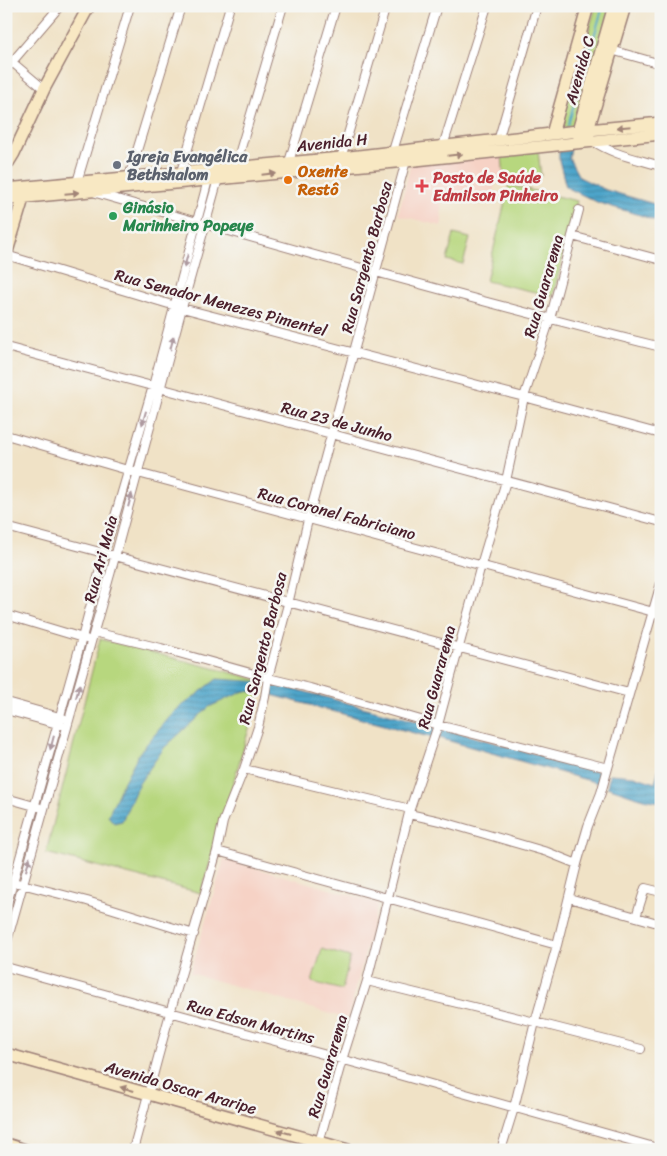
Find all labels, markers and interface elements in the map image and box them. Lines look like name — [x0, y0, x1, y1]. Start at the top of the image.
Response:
street label: Avenida C — [556, 33, 603, 109]
one-way arrow — [616, 123, 632, 131]
street label: Avenida H — [294, 124, 370, 161]
place label: Igreja Evangélica Bethshalom — [126, 142, 248, 189]
one-way arrow — [447, 151, 463, 159]
place label: Oxente Restô — [297, 157, 349, 204]
marker: Igreja Evangélica Bethshalom — [111, 159, 123, 171]
place label: Posto de Saúde Edmilson Pinheiro — [433, 163, 558, 210]
one-way arrow — [261, 170, 277, 178]
marker: Oxente Restô — [282, 174, 294, 186]
street label: Rua Sargento Barbosa — [332, 177, 401, 336]
marker: Posto de Saúde Edmilson Pinheiro — [415, 179, 429, 193]
one-way arrow — [65, 189, 81, 197]
place label: Ginásio Marinheiro Popeye — [122, 193, 255, 240]
marker: Ginásio Marinheiro Popeye — [107, 210, 119, 222]
street label: Rua Guararema — [515, 231, 572, 341]
one-way arrow — [182, 254, 190, 269]
street label: Rua Senador Menezes Pimentel — [111, 260, 331, 345]
one-way arrow — [169, 336, 177, 351]
street label: Rua 23 de Junho — [278, 393, 396, 450]
one-way arrow — [139, 411, 147, 426]
street label: Rua Coronel Fabriciano — [255, 478, 419, 548]
one-way arrow — [127, 493, 135, 508]
street label: Rua Ari Maia — [75, 512, 126, 606]
street label: Rua Sargento Barbosa — [230, 568, 296, 727]
street label: Rua Guararema — [409, 622, 464, 732]
one-way arrow — [74, 683, 82, 698]
one-way arrow — [48, 736, 56, 751]
one-way arrow — [25, 856, 33, 871]
street label: Rua Edson Martins — [184, 991, 319, 1053]
street label: Rua Guararema — [299, 1011, 356, 1121]
street label: Avenida Oscar Araripe — [100, 1052, 260, 1123]
one-way arrow — [120, 1084, 135, 1092]
one-way arrow — [276, 1128, 291, 1136]

